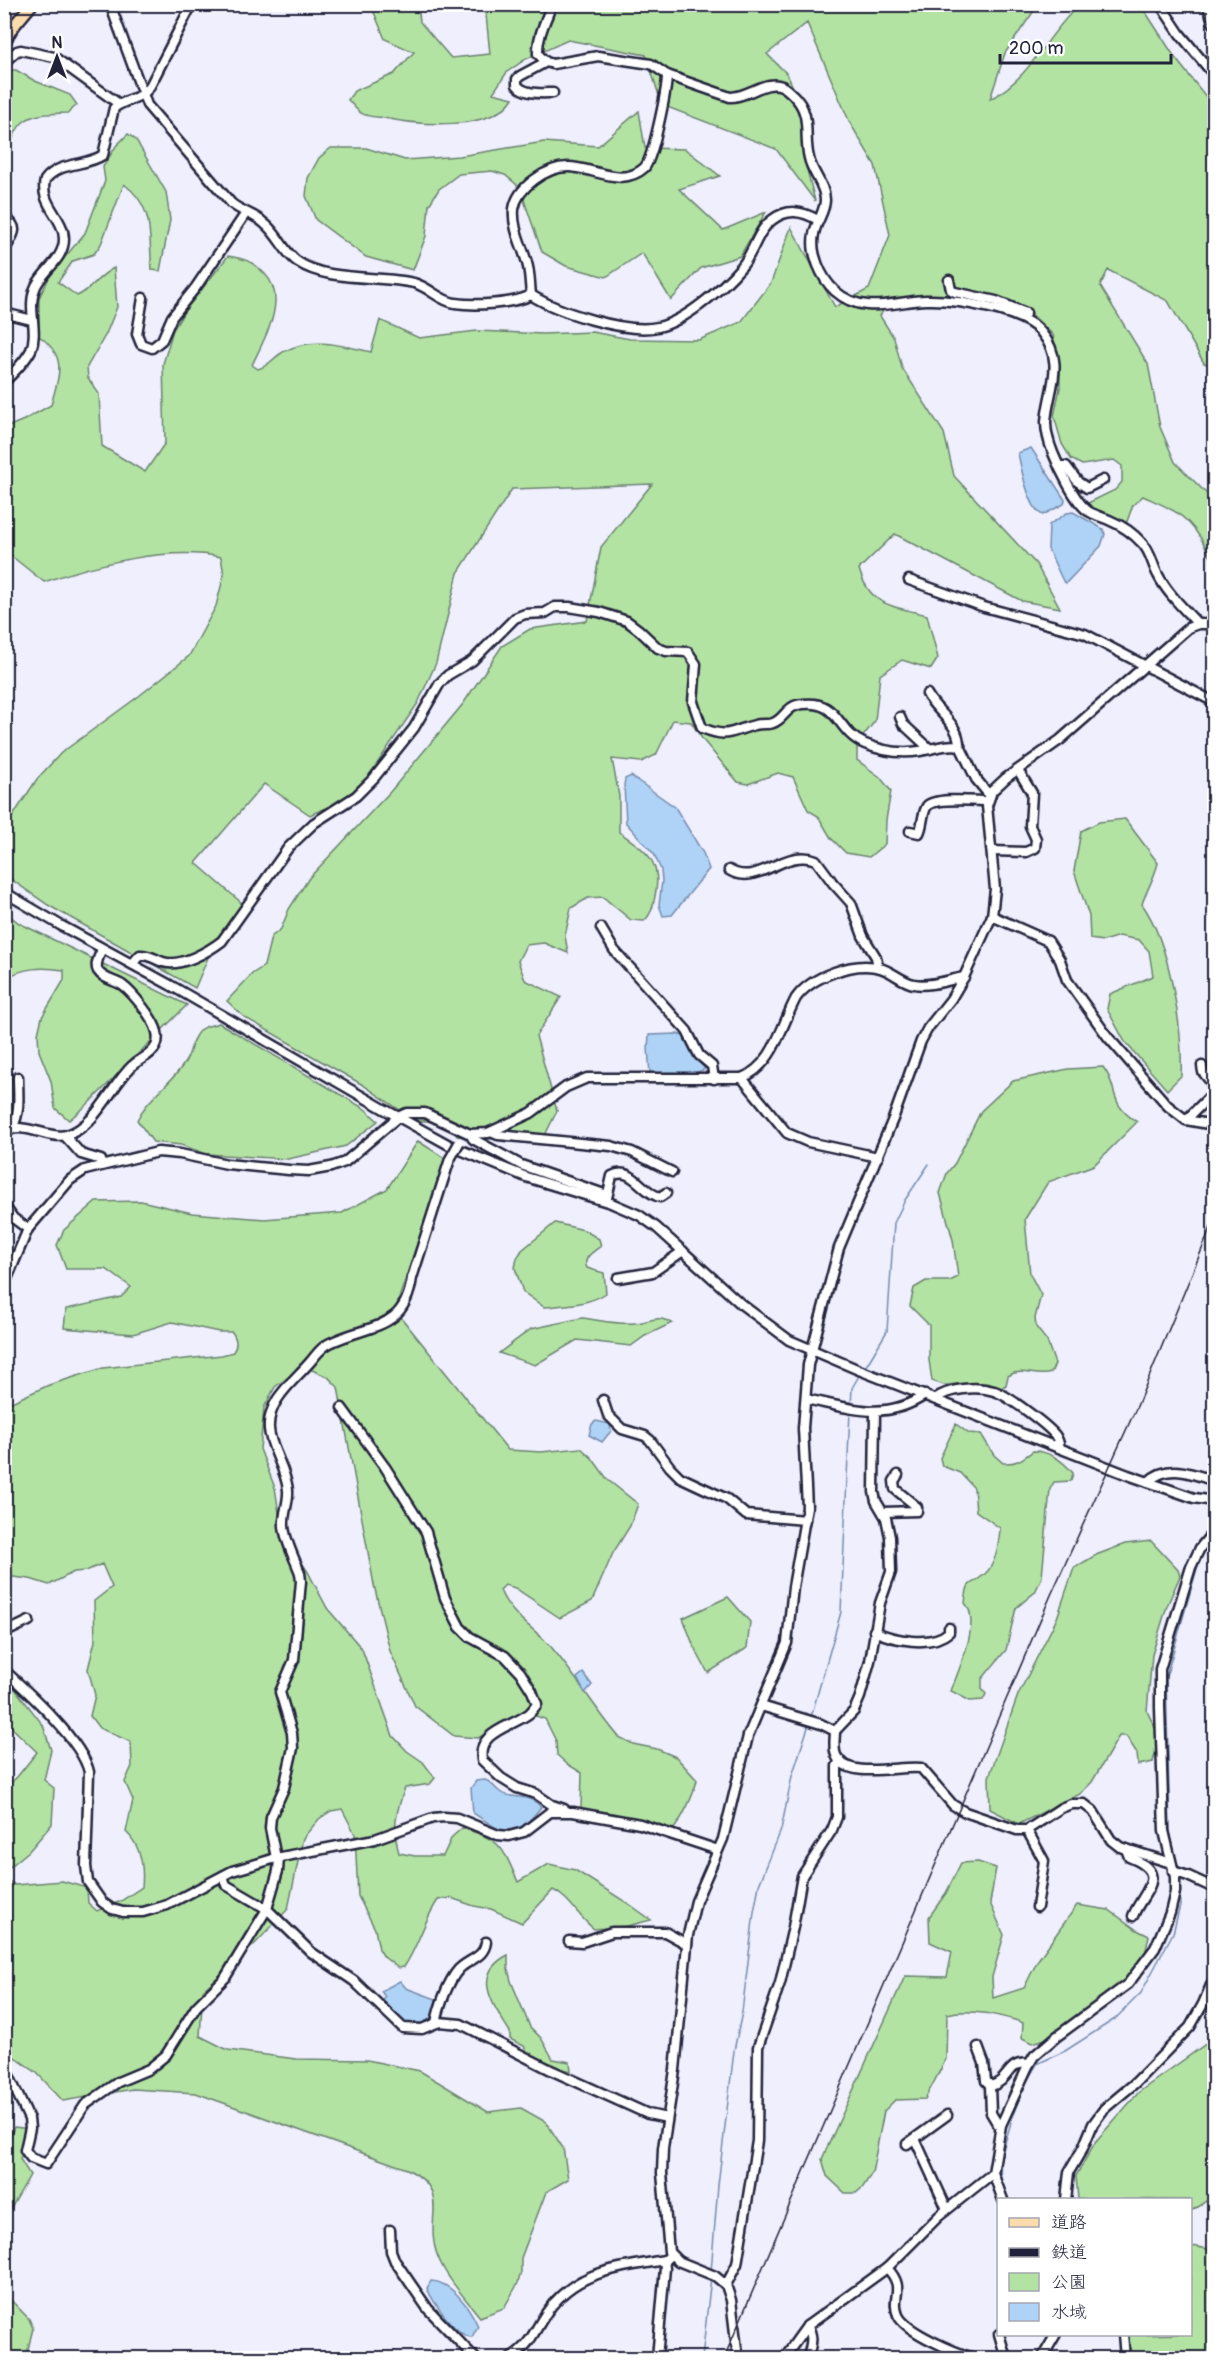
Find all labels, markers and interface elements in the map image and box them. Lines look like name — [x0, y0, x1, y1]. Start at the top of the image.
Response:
north arrow — [27, 27, 87, 87]
scale bar — [1000, 27, 1171, 65]
text: N — [52, 33, 63, 53]
text: 200 m — [1009, 37, 1064, 60]
legend — [997, 2198, 1192, 2336]
text: 道路 — [1051, 2211, 1087, 2234]
text: 鉄道 — [1051, 2241, 1087, 2264]
text: 公園 — [1051, 2271, 1087, 2294]
text: 水域 — [1051, 2301, 1087, 2324]

